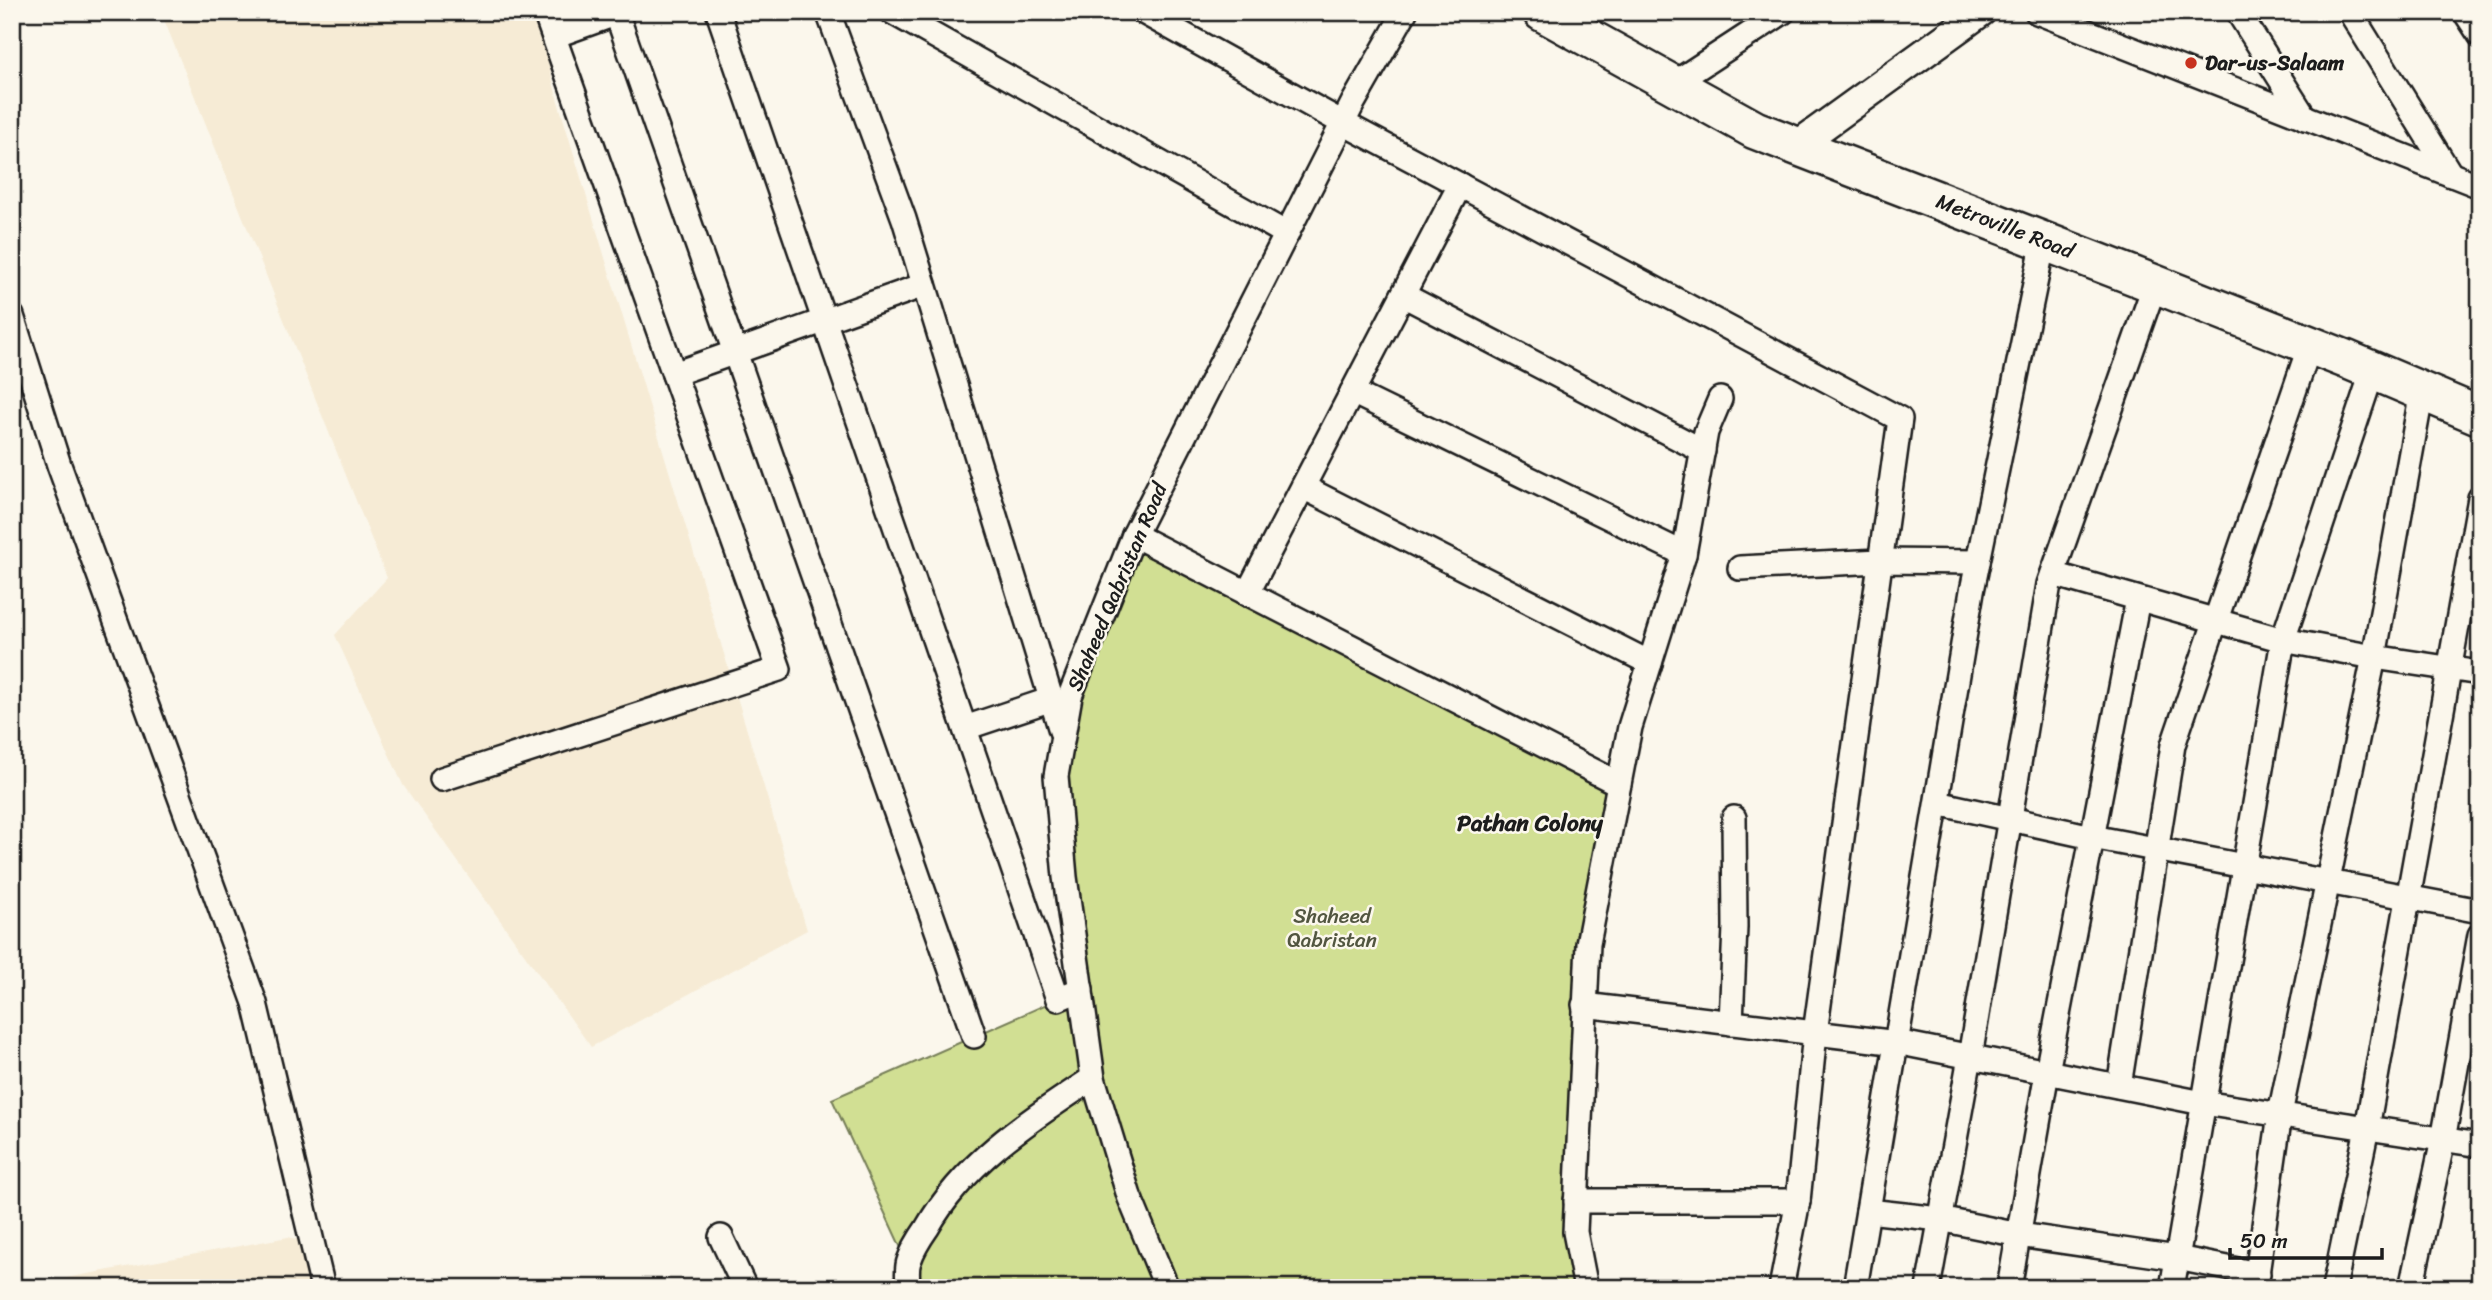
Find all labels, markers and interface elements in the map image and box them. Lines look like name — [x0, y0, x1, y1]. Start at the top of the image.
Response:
place label: Dar-us-Salaam — [2205, 44, 2345, 82]
marker: Dar-us-Salaam — [2183, 55, 2199, 71]
street label: Metroville Road — [1930, 182, 2081, 270]
street label: Shaheed Qabristan Road — [1056, 475, 1179, 697]
district label: Pathan Colony — [1457, 803, 1604, 844]
park label: Shaheed Qabristan — [1287, 897, 1377, 959]
scale bar — [2230, 1216, 2382, 1260]
text: 50 m — [2240, 1222, 2288, 1260]

